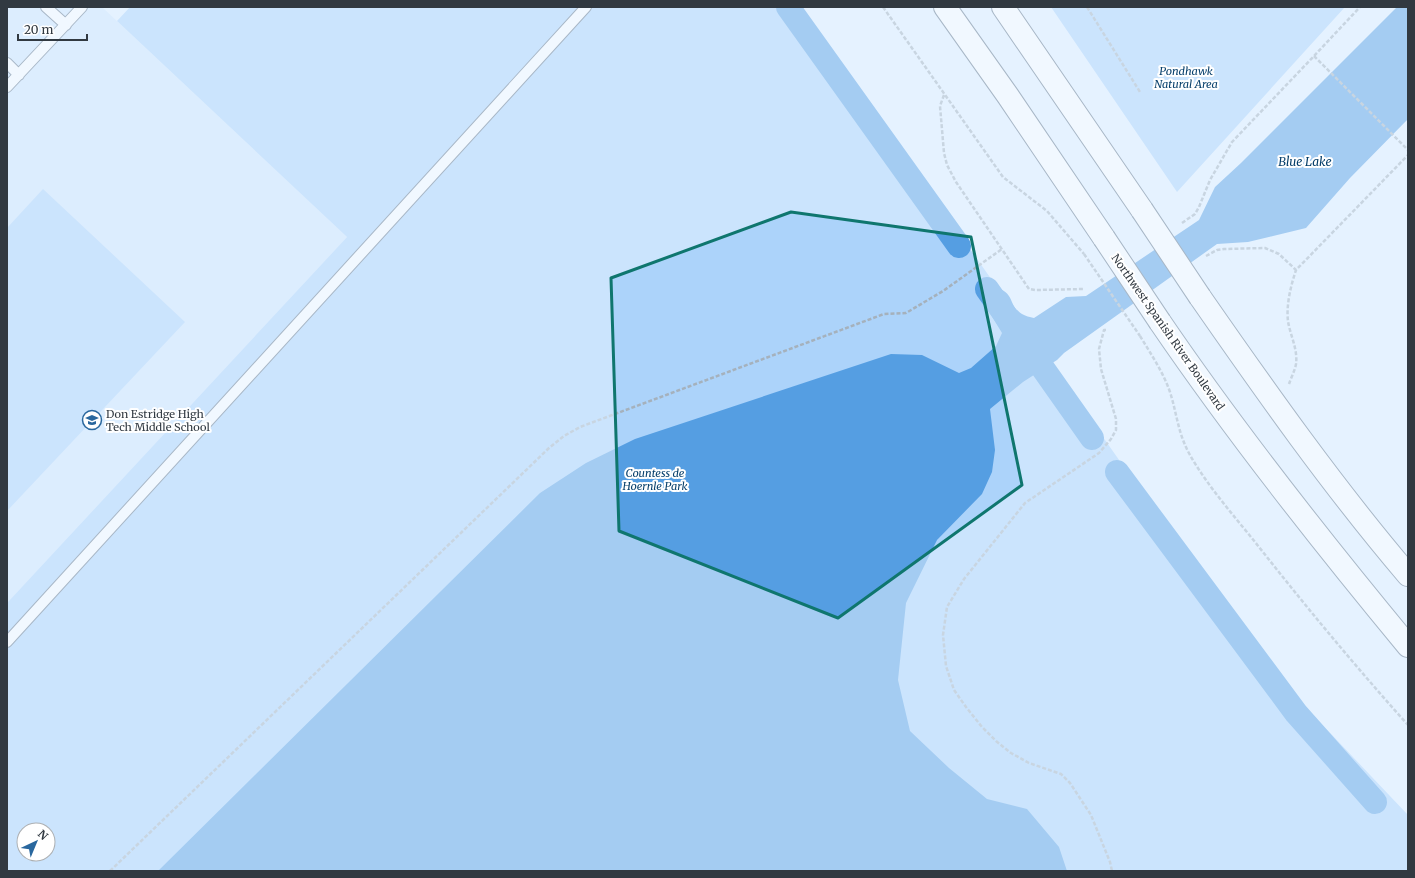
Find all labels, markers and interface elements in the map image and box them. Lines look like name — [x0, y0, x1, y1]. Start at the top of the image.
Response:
scale bar — [18, 16, 87, 42]
text: 20 m — [24, 22, 53, 37]
park label: Pondhawk Natural Area — [1154, 64, 1218, 91]
water label: Blue Lake — [1278, 154, 1332, 169]
street label: Northwest Spanish River Boulevard — [1108, 251, 1228, 413]
place label: Don Estridge High Tech Middle School — [106, 407, 210, 434]
school or university icon: Don Estridge High Tech Middle School — [81, 409, 103, 431]
park label: Countess de Hoernle Park — [622, 466, 687, 493]
north arrow — [16, 822, 56, 862]
text: N — [35, 827, 51, 843]

